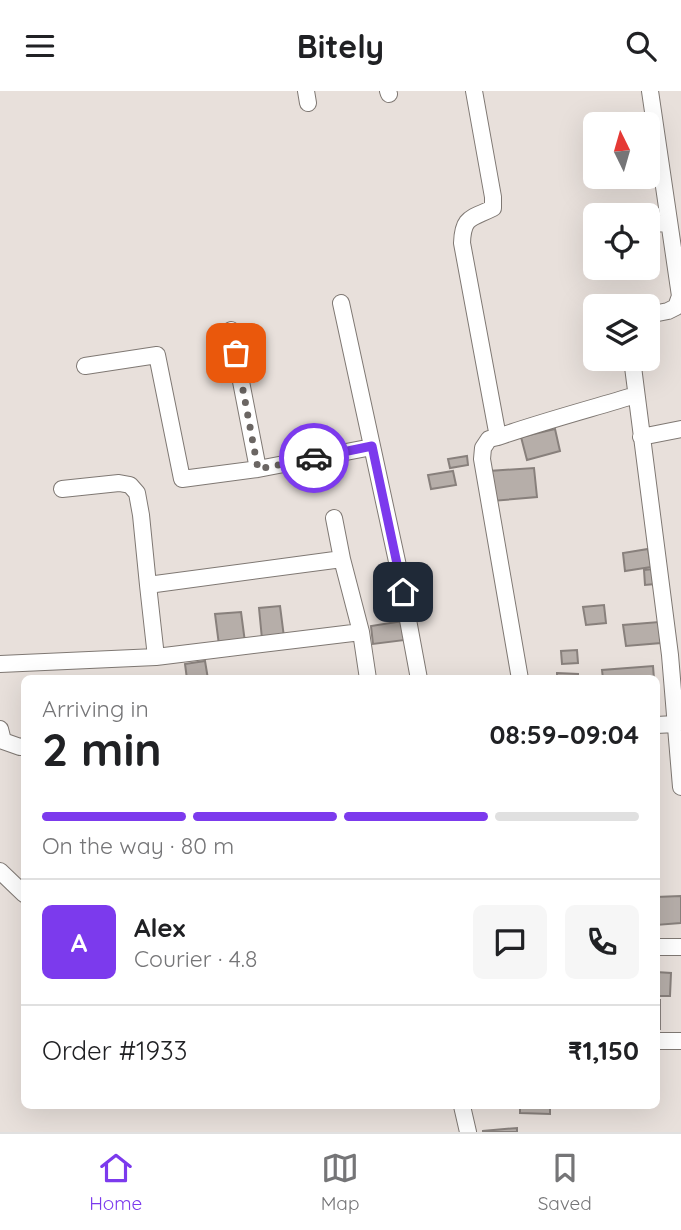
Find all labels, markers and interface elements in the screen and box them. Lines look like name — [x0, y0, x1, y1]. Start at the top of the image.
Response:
text: Bitely — [297, 26, 384, 66]
icon: menu — [21, 27, 59, 65]
icon: search — [622, 27, 660, 65]
north arrow — [583, 112, 660, 189]
map controls — [583, 112, 660, 371]
button: locate — [583, 203, 660, 280]
button: layers — [583, 294, 660, 371]
pin — [206, 323, 266, 383]
icon: bag — [217, 334, 255, 372]
courier — [279, 423, 349, 493]
icon: car — [295, 439, 333, 477]
pin — [373, 562, 433, 622]
icon: home — [384, 573, 422, 611]
text: Arriving in — [42, 694, 149, 723]
text: 08:59–09:04 — [489, 718, 639, 751]
text: 2 min — [42, 720, 162, 778]
text: On the way · 80 m — [42, 831, 234, 860]
button: chat — [473, 905, 547, 979]
button: phone — [565, 905, 639, 979]
text: Alex — [134, 911, 185, 944]
text: A — [71, 926, 87, 959]
text: Courier · 4.8 — [134, 944, 257, 973]
text: Order #1933 — [42, 1034, 187, 1067]
text: ₹1,150 — [568, 1034, 639, 1067]
tab: Home — [89, 1149, 142, 1215]
tab: Map — [321, 1149, 359, 1215]
tab: Saved — [538, 1149, 592, 1215]

